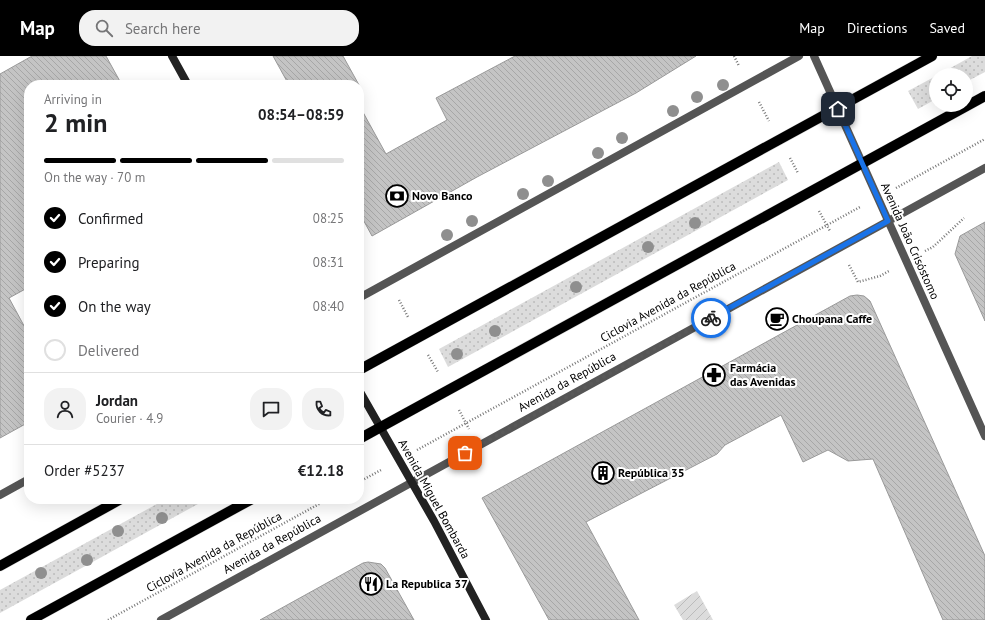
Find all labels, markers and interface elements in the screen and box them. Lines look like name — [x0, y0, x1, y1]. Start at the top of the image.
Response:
search box — [79, 10, 359, 46]
text: Map — [20, 16, 55, 40]
icon: search — [93, 17, 115, 39]
text: Search here — [125, 19, 201, 38]
text: Map — [799, 19, 825, 37]
text: Directions — [847, 19, 907, 37]
text: Saved — [929, 19, 965, 37]
map controls — [929, 68, 973, 112]
button: locate — [929, 68, 973, 112]
text: Arriving in — [44, 91, 102, 108]
pin — [821, 92, 855, 126]
icon: home — [827, 98, 849, 120]
text: 08:54–08:59 — [258, 105, 344, 124]
text: 2 min — [44, 106, 107, 139]
text: On the way · 70 m — [44, 169, 145, 186]
street label: Avenida João Crisóstomo — [878, 180, 943, 302]
bank icon: Novo Banco — [384, 183, 410, 209]
place label: Novo Banco — [412, 188, 473, 203]
icon: check — [44, 207, 66, 229]
text: Confirmed — [78, 209, 143, 228]
text: 08:25 — [313, 210, 344, 227]
icon: check — [44, 251, 66, 273]
text: Preparing — [78, 253, 140, 272]
text: 08:31 — [313, 254, 344, 271]
street label: Ciclovia Avenida da República — [597, 258, 738, 345]
icon: check — [44, 295, 66, 317]
text: On the way — [78, 297, 151, 316]
text: 08:40 — [313, 298, 344, 315]
courier — [691, 298, 731, 338]
cafe icon: Choupana Caffe — [764, 306, 790, 332]
icon: bike — [700, 307, 722, 329]
place label: Choupana Caffe — [792, 311, 872, 326]
text: Delivered — [78, 341, 139, 360]
street label: Avenida da República — [515, 348, 618, 415]
place label: Farmácia das Avenidas — [730, 360, 796, 389]
pharmacy icon: Farmácia das Avenidas — [701, 362, 727, 388]
button: person — [44, 388, 86, 430]
button: chat — [250, 388, 292, 430]
button: phone — [302, 388, 344, 430]
text: Jordan — [96, 391, 138, 410]
text: Courier · 4.9 — [96, 410, 163, 427]
street label: Avenida Miguel Bombarda — [395, 436, 474, 561]
pin — [448, 436, 482, 470]
icon: bag — [454, 442, 476, 464]
building icon: República 35 — [590, 460, 616, 486]
text: Order #5237 — [44, 461, 125, 480]
text: €12.18 — [298, 461, 344, 480]
place label: República 35 — [618, 465, 685, 480]
street label: Ciclovia Avenida da República — [143, 508, 284, 595]
street label: Avenida da República — [220, 510, 323, 577]
restaurant icon: La Republica 37 — [358, 571, 384, 597]
place label: La Republica 37 — [386, 576, 468, 591]

